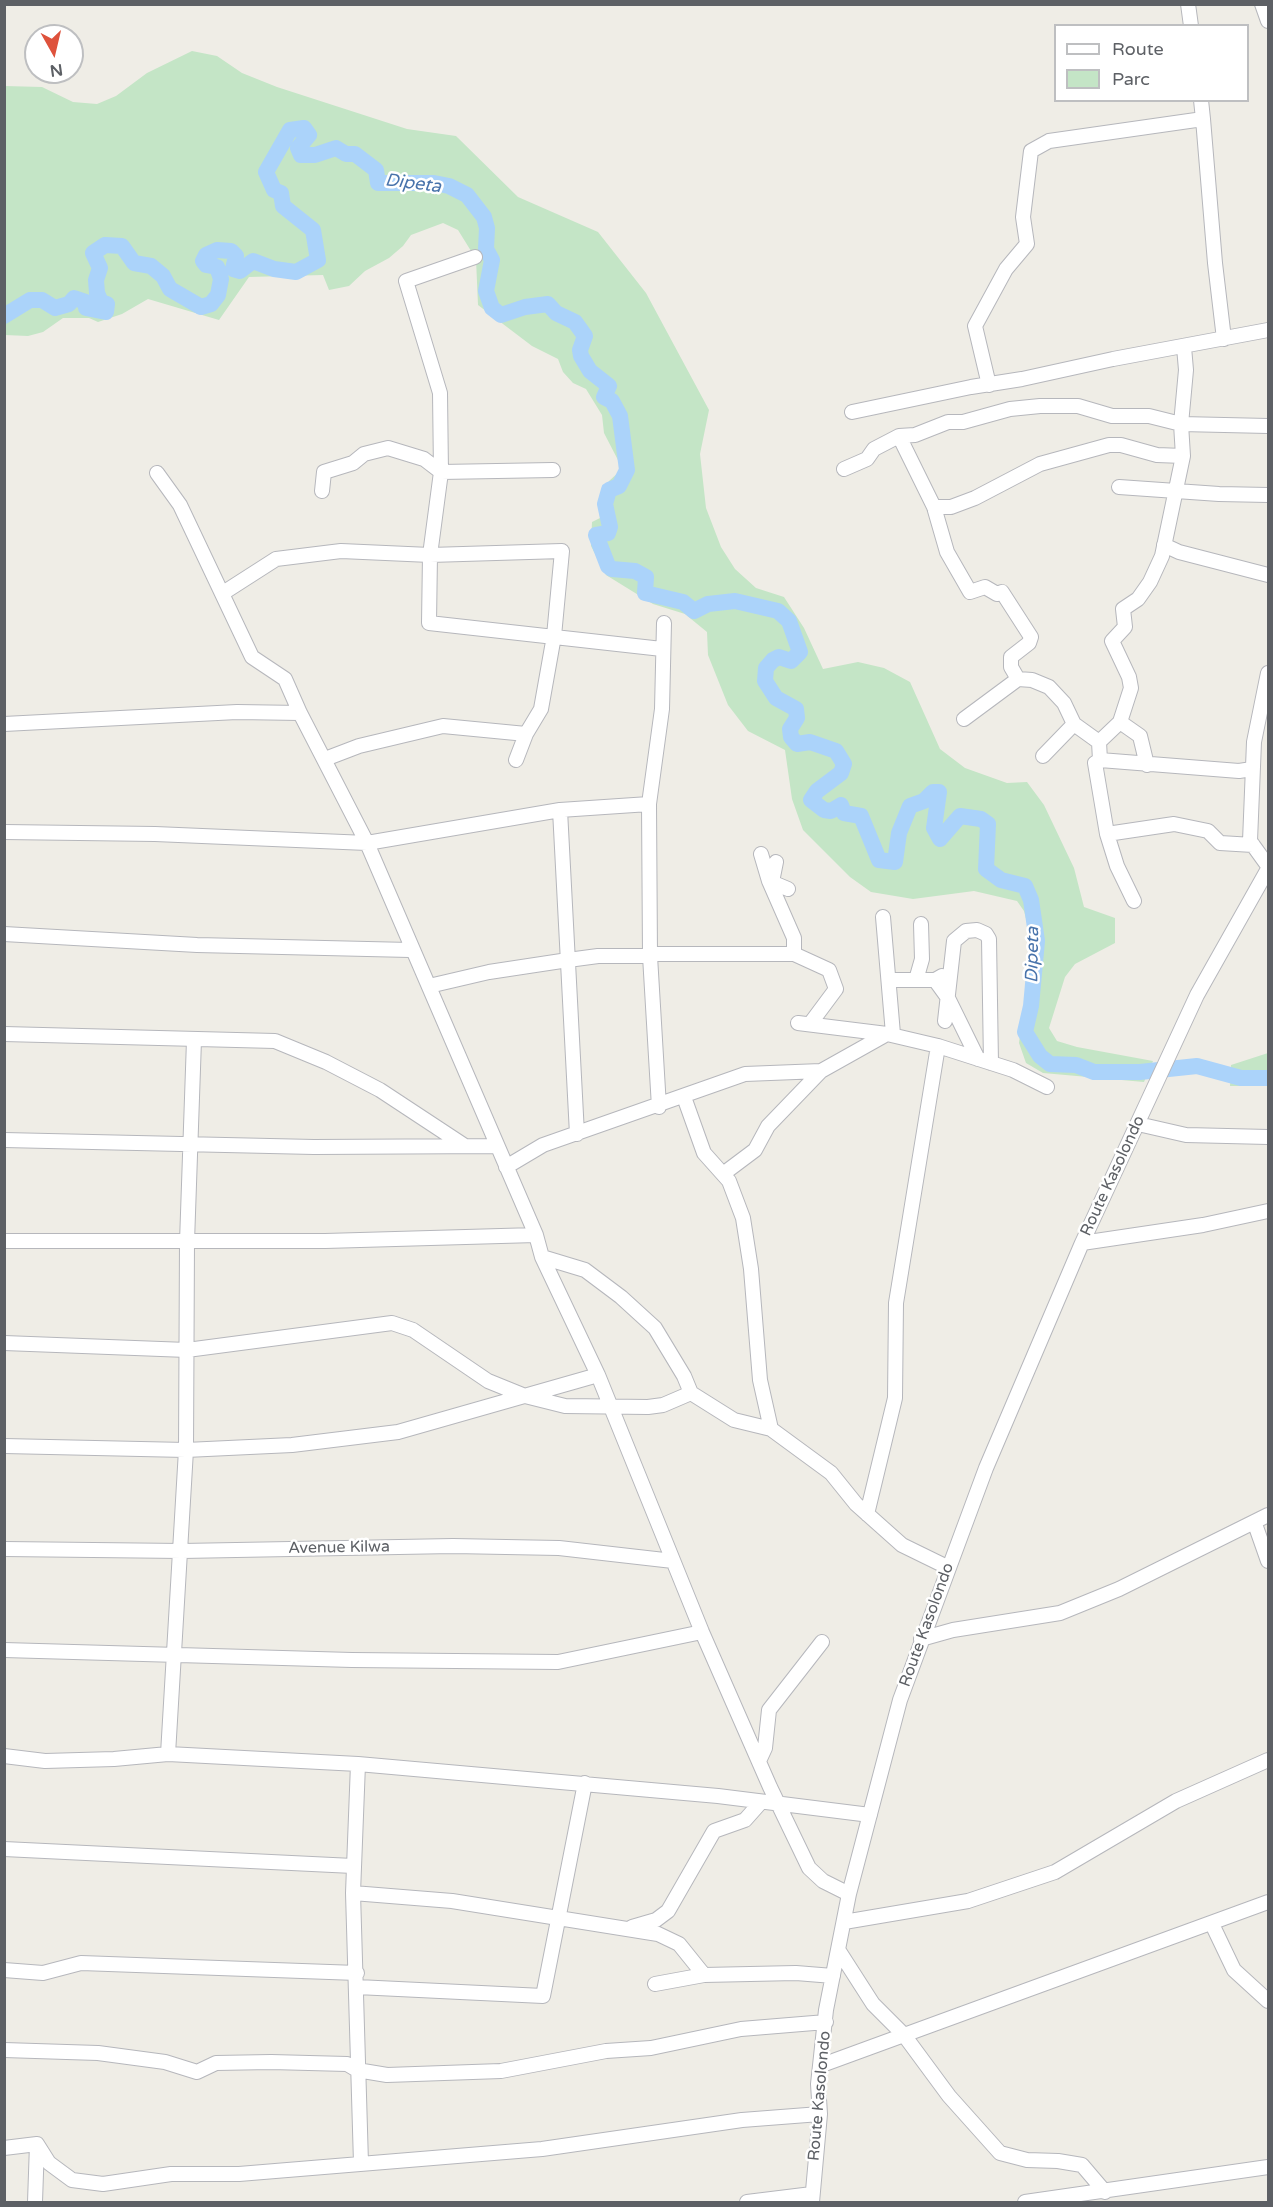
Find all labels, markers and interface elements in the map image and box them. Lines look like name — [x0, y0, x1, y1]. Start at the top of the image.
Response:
north arrow — [24, 24, 84, 84]
legend — [1054, 24, 1249, 102]
text: Route — [1112, 38, 1164, 60]
text: N — [48, 59, 64, 81]
text: Parc — [1112, 68, 1150, 90]
water label: Dipeta — [384, 170, 442, 198]
water label: Dipeta — [1022, 927, 1044, 983]
street label: Route Kasolondo — [1077, 1113, 1149, 1239]
street label: Avenue Kilwa — [288, 1538, 390, 1558]
street label: Route Kasolondo — [896, 1560, 958, 1690]
street label: Route Kasolondo — [805, 2030, 835, 2162]

